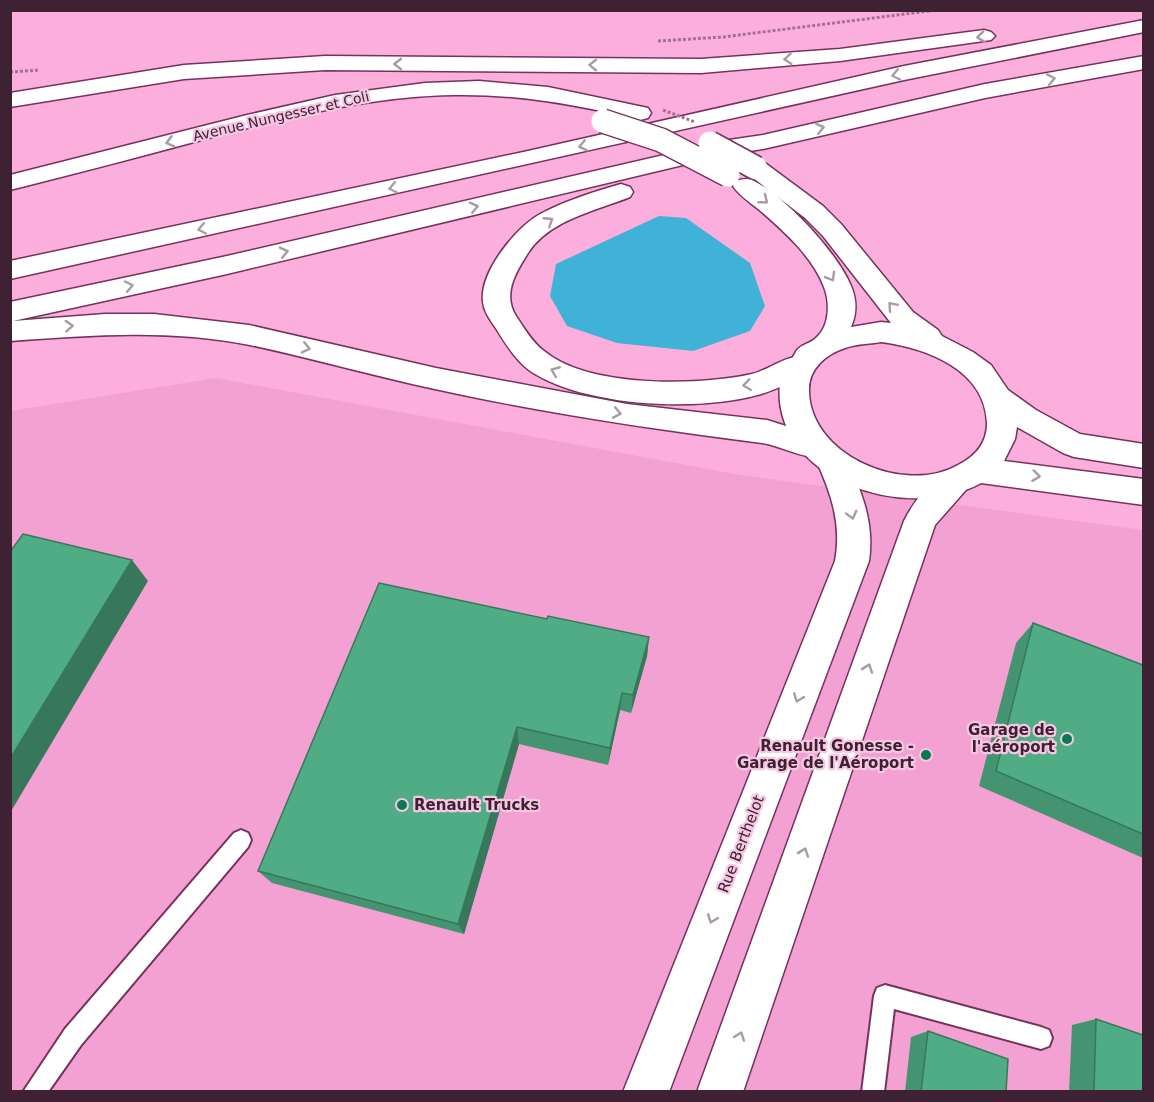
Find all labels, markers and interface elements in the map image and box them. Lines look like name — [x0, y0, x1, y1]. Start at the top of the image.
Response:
one-way arrow — [977, 30, 986, 42]
one-way arrow — [783, 52, 792, 65]
one-way arrow — [394, 57, 403, 70]
one-way arrow — [589, 59, 598, 71]
one-way arrow — [891, 68, 901, 81]
one-way arrow — [1046, 73, 1056, 86]
street label: Avenue Nungesser et Coli — [191, 88, 371, 144]
one-way arrow — [814, 123, 824, 136]
one-way arrow — [165, 134, 175, 147]
one-way arrow — [578, 139, 588, 152]
one-way arrow — [388, 181, 398, 194]
one-way arrow — [757, 193, 768, 204]
one-way arrow — [469, 202, 479, 215]
one-way arrow — [543, 217, 553, 229]
one-way arrow — [197, 222, 207, 235]
one-way arrow — [279, 246, 289, 259]
one-way arrow — [824, 271, 835, 281]
one-way arrow — [124, 281, 134, 294]
one-way arrow — [888, 302, 899, 313]
one-way arrow — [64, 319, 73, 332]
one-way arrow — [301, 341, 311, 354]
one-way arrow — [551, 366, 562, 378]
one-way arrow — [742, 379, 751, 391]
one-way arrow — [612, 406, 622, 419]
one-way arrow — [1031, 470, 1040, 482]
one-way arrow — [844, 510, 857, 520]
one-way arrow — [861, 663, 873, 674]
one-way arrow — [793, 692, 805, 703]
place label: Garage de l'aéroport — [968, 721, 1055, 756]
marker: Garage de l'aéroport — [1060, 732, 1074, 746]
place label: Renault Gonesse - Garage de l'Aéroport — [737, 737, 914, 772]
marker: Renault Gonesse - Garage de l'Aéroport — [919, 748, 933, 762]
street label: Rue Berthelot — [714, 793, 768, 895]
place label: Renault Trucks — [414, 796, 539, 814]
marker: Renault Trucks — [395, 798, 409, 812]
one-way arrow — [797, 848, 810, 858]
one-way arrow — [707, 913, 719, 924]
one-way arrow — [732, 1031, 745, 1042]

